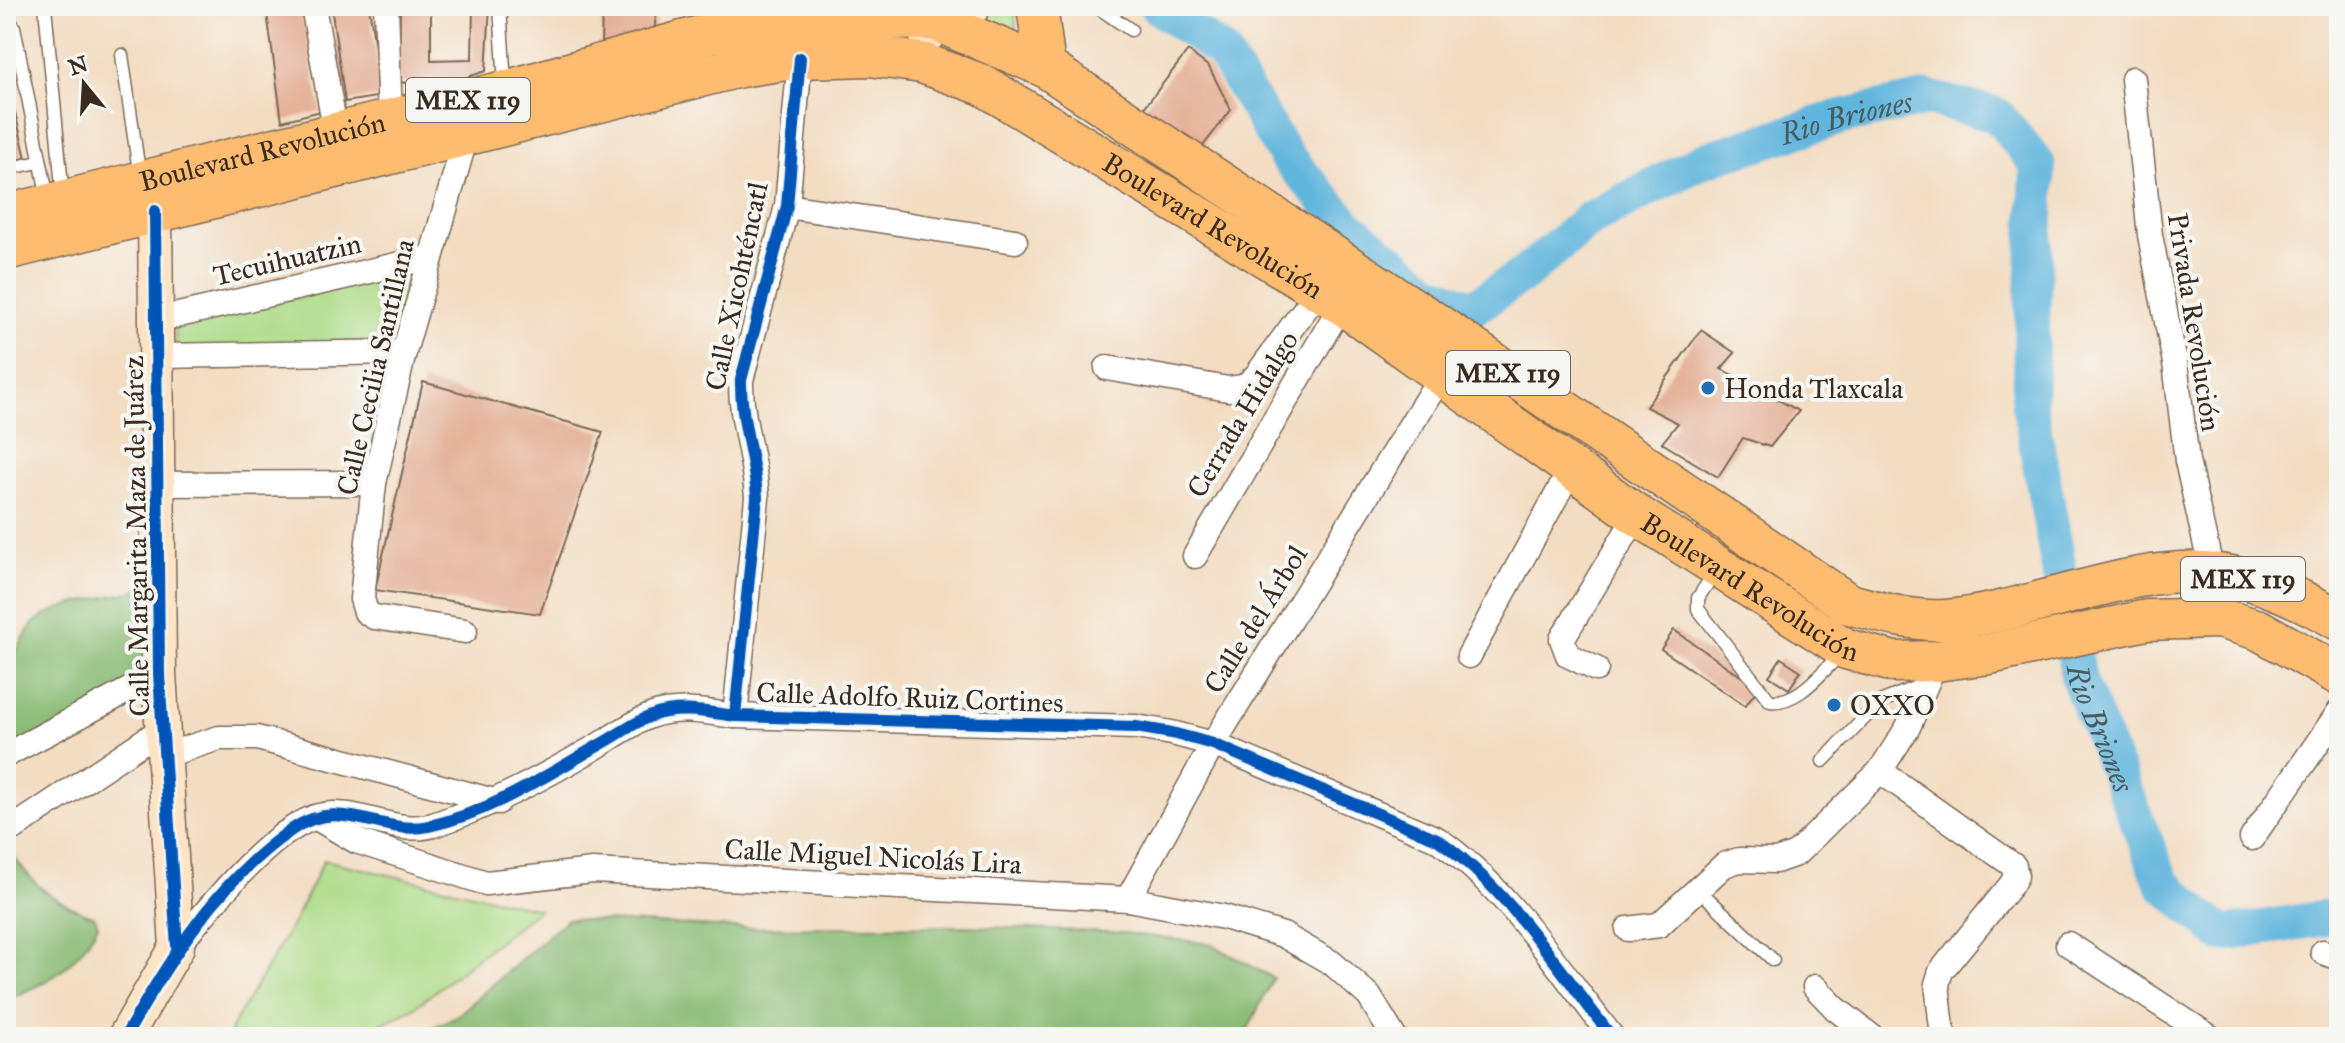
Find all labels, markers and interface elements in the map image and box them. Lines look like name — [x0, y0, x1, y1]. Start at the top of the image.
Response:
north arrow — [44, 44, 124, 124]
text: N — [65, 50, 91, 81]
road number: MEX 119 — [406, 78, 530, 122]
water label: Rio Briones — [1774, 84, 1917, 153]
street label: Boulevard Revolución — [136, 104, 389, 199]
street label: Boulevard Revolución — [1096, 145, 1330, 306]
street label: Calle Xicohténcatl — [697, 178, 776, 394]
street label: Privada Revolución — [2160, 210, 2229, 434]
street label: Tecuihuatzin — [210, 225, 365, 294]
street label: Calle Cecilia Santillana — [329, 236, 422, 498]
street label: Cerrada Hidalgo — [1179, 325, 1306, 504]
road number: MEX 119 — [1446, 351, 1570, 395]
street label: Calle Margarita Maza de Juárez — [116, 355, 157, 717]
place label: Honda Tlaxcala — [1724, 371, 1903, 406]
marker: Honda Tlaxcala — [1699, 379, 1717, 397]
street label: Boulevard Revolución — [1634, 505, 1862, 670]
street label: Calle del Árbol — [1196, 539, 1315, 700]
road number: MEX 119 — [2181, 557, 2305, 601]
water label: Rio Briones — [2058, 661, 2142, 799]
street label: Calle Adolfo Ruiz Cortines — [756, 675, 1064, 720]
place label: OXXO — [1850, 688, 1935, 723]
marker: OXXO — [1825, 696, 1843, 714]
street label: Calle Miguel Nicolás Lira — [724, 831, 1023, 882]

